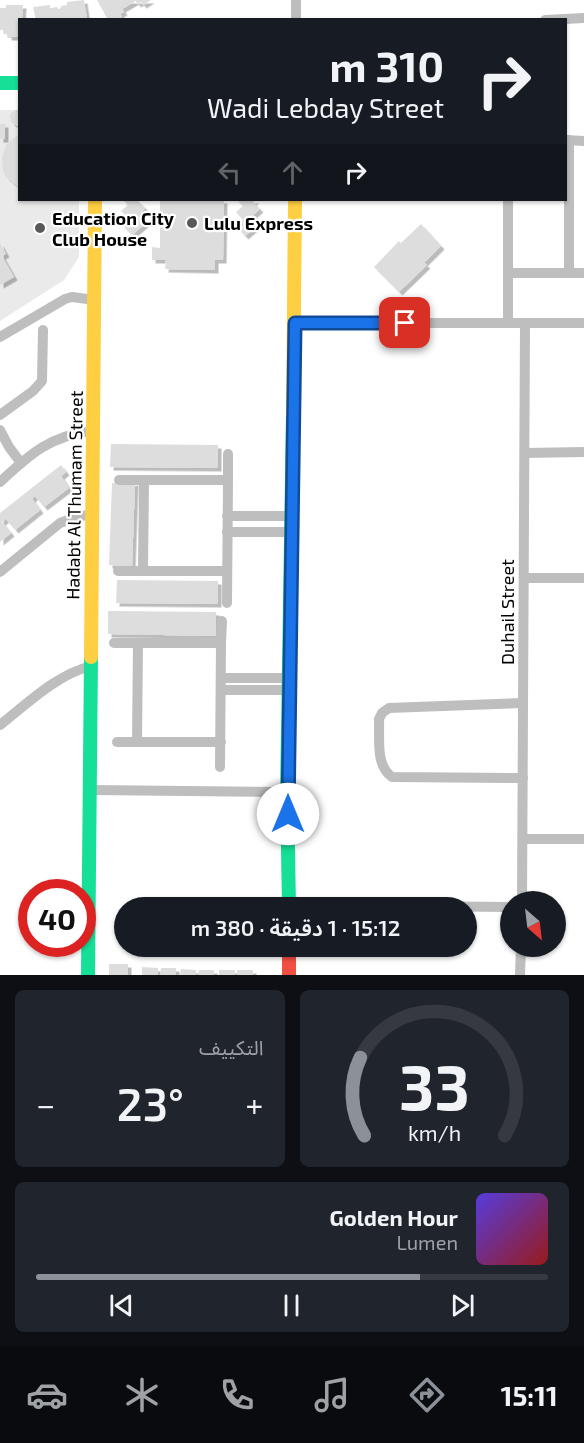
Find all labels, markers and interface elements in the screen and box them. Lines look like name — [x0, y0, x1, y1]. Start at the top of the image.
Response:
text: 310 m — [329, 40, 444, 90]
icon: right — [465, 42, 543, 120]
text: Wadi Lebday Street — [207, 91, 444, 123]
icon: left — [213, 156, 246, 189]
icon: ahead — [276, 156, 309, 189]
icon: right — [339, 156, 372, 189]
place label: Education City Club House — [52, 207, 175, 250]
place label: Lulu Express — [204, 212, 313, 234]
marker: Lulu Express — [185, 216, 199, 230]
marker: Education City Club House — [33, 221, 47, 235]
pin — [379, 297, 430, 348]
icon: arrive — [388, 306, 421, 339]
street label: Hadabt Al Thumam Street — [61, 390, 87, 600]
street label: Duhail Street — [496, 559, 518, 665]
position arrow — [256, 782, 320, 846]
speed limit sign: 40 — [18, 879, 96, 957]
north arrow — [500, 891, 566, 957]
map controls — [500, 891, 566, 957]
text: 15:12 · 1 دقيقة · 380 m — [191, 914, 400, 940]
text: التكييف — [199, 1035, 264, 1059]
text: 33 — [399, 1048, 470, 1123]
text: 23° — [117, 1076, 184, 1130]
text: − — [36, 1084, 55, 1124]
text: + — [245, 1084, 263, 1124]
text: km/h — [408, 1120, 461, 1145]
text: Golden Hour — [329, 1204, 458, 1230]
text: Lumen — [396, 1230, 458, 1254]
icon: previous — [105, 1289, 138, 1322]
icon: pause — [275, 1289, 308, 1322]
icon: next — [446, 1289, 479, 1322]
icon: car — [26, 1374, 68, 1416]
icon: climate — [121, 1374, 163, 1416]
icon: phone — [216, 1374, 258, 1416]
icon: music — [311, 1374, 353, 1416]
icon: directions — [406, 1374, 448, 1416]
text: 15:11 — [501, 1379, 558, 1411]

